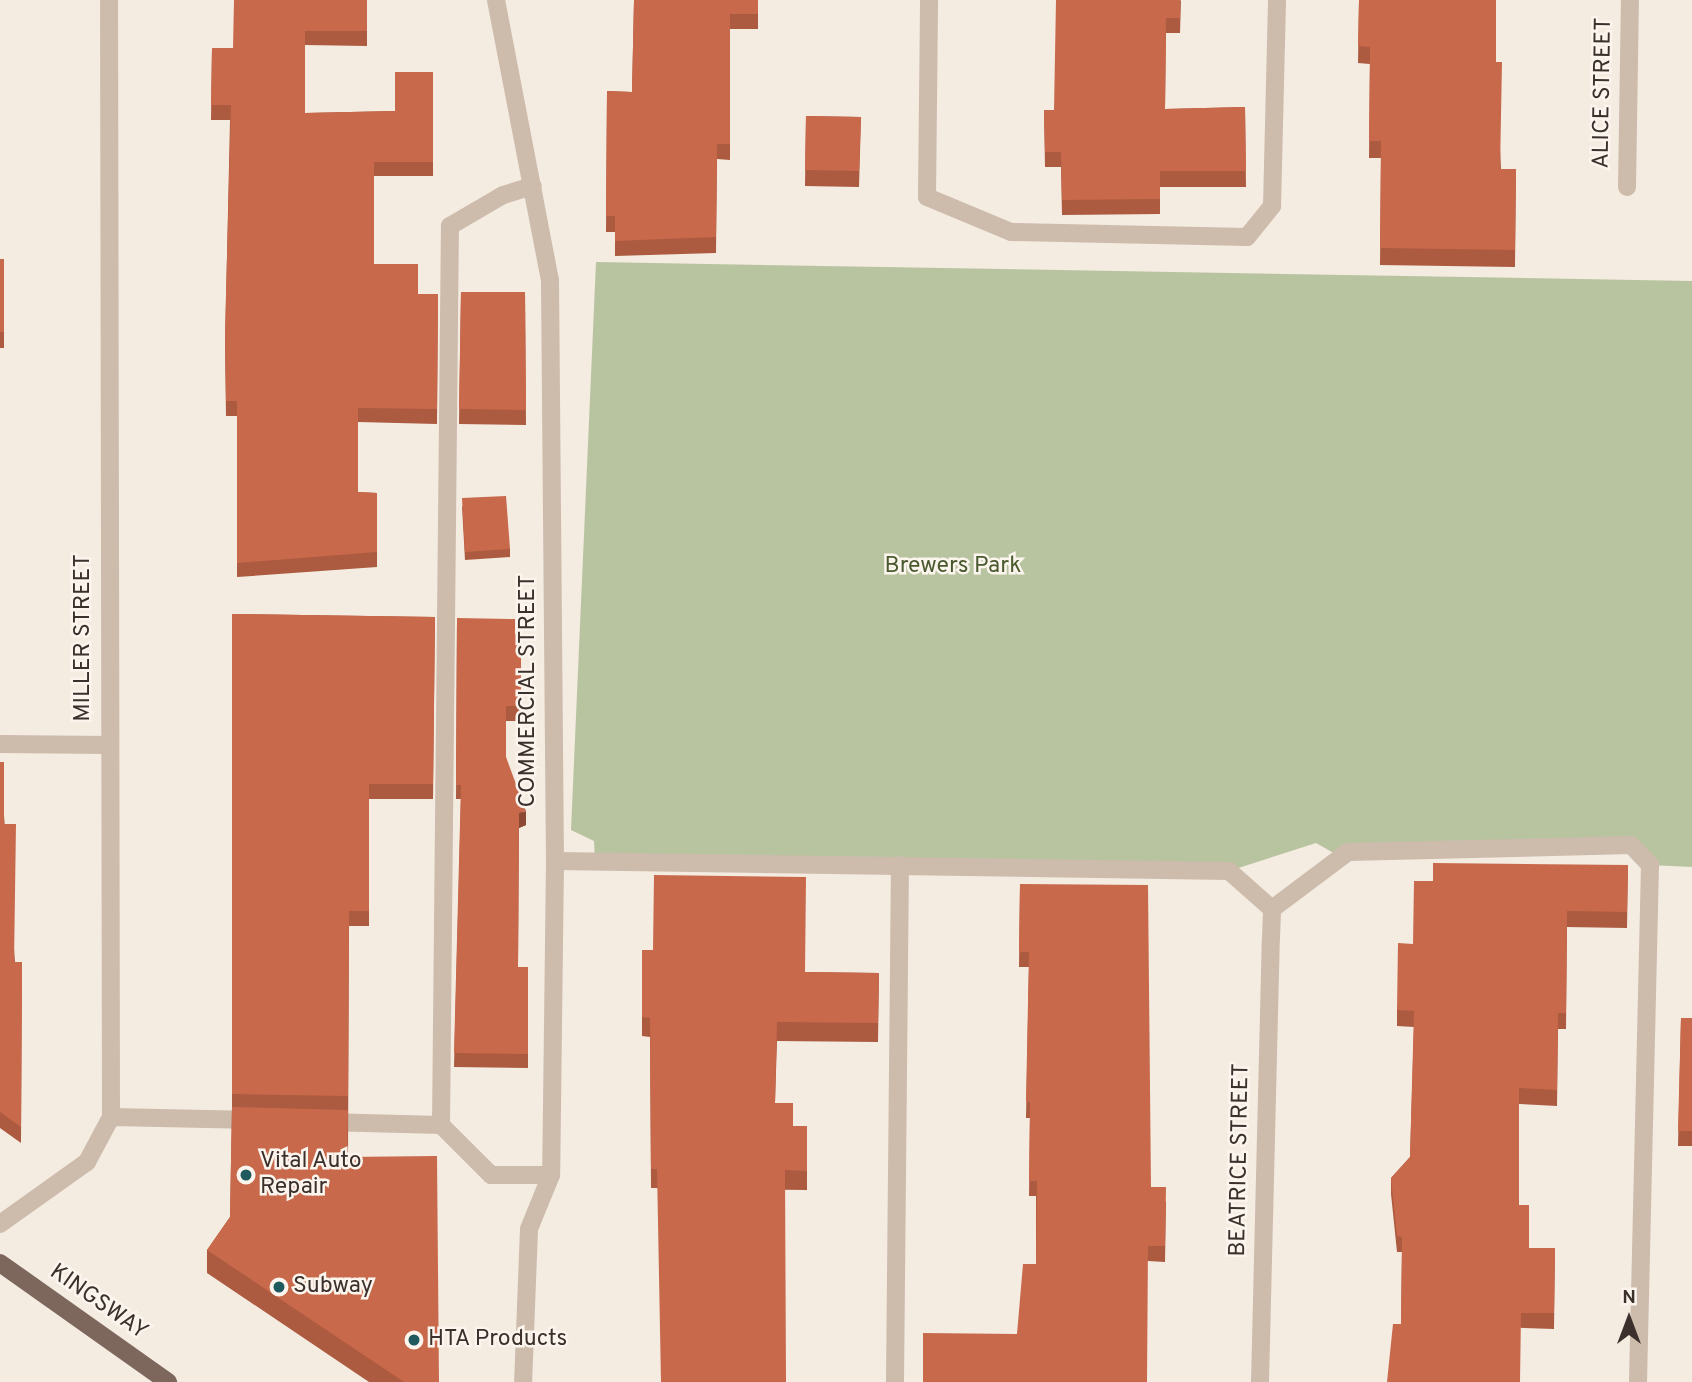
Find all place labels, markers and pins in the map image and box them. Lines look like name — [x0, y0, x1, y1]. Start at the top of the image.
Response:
place label: Vital Auto Repair — [260, 1148, 363, 1202]
marker: Vital Auto Repair — [238, 1167, 254, 1183]
place label: Subway — [293, 1273, 373, 1301]
marker: Subway — [271, 1279, 287, 1295]
place label: HTA Products — [428, 1326, 568, 1354]
marker: HTA Products — [406, 1332, 422, 1348]

